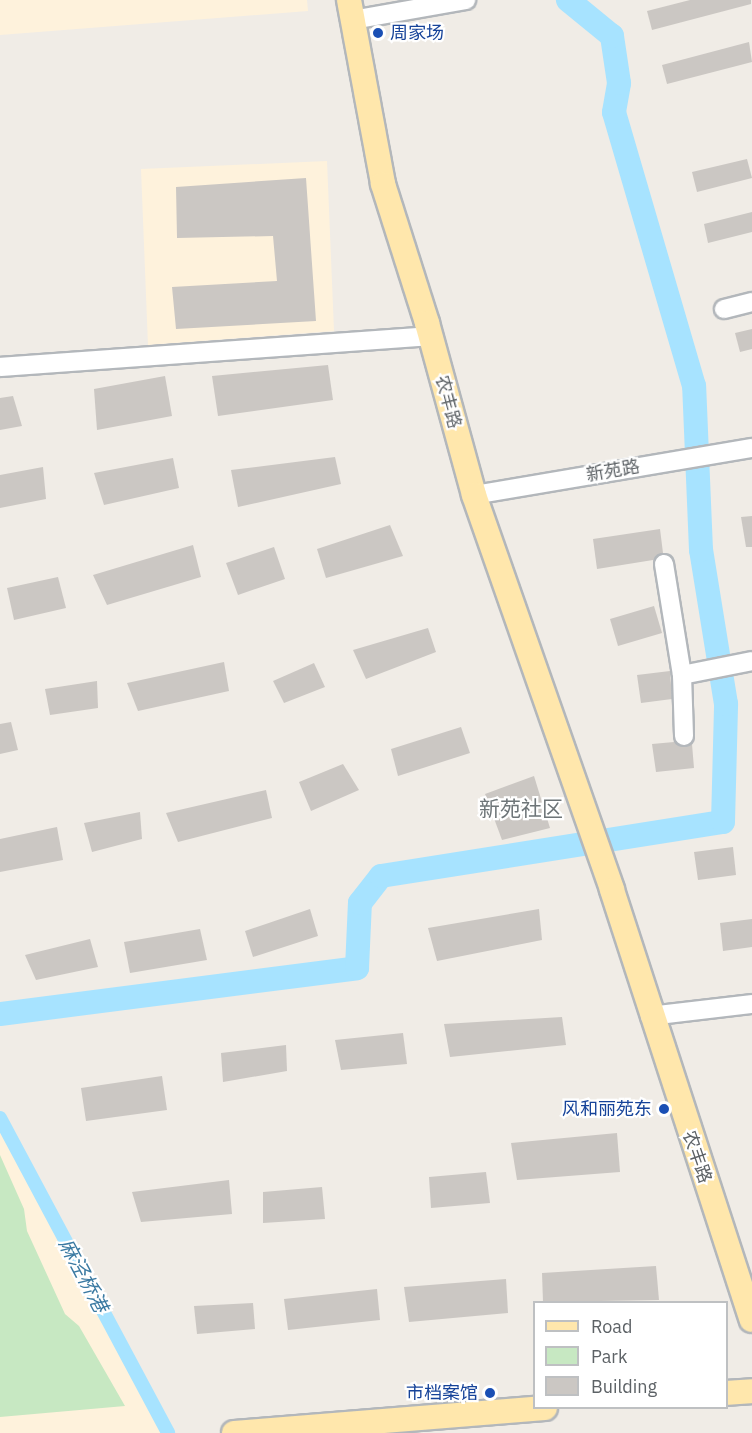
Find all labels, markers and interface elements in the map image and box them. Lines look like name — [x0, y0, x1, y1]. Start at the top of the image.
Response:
place label: 周家场 — [390, 22, 444, 44]
marker: 周家场 — [371, 26, 385, 40]
street label: 农丰路 — [431, 373, 465, 431]
street label: 新苑路 — [585, 456, 641, 486]
district label: 新苑社区 — [479, 795, 563, 821]
place label: 风和丽苑东 — [562, 1098, 652, 1120]
marker: 风和丽苑东 — [657, 1102, 671, 1116]
street label: 农丰路 — [678, 1128, 716, 1186]
water label: 麻泾桥港 — [55, 1234, 113, 1316]
legend — [533, 1301, 728, 1409]
text: Road — [591, 1315, 632, 1338]
text: Park — [591, 1345, 627, 1368]
text: Building — [591, 1375, 657, 1398]
place label: 市档案馆 — [406, 1382, 478, 1404]
marker: 市档案馆 — [483, 1386, 497, 1400]

